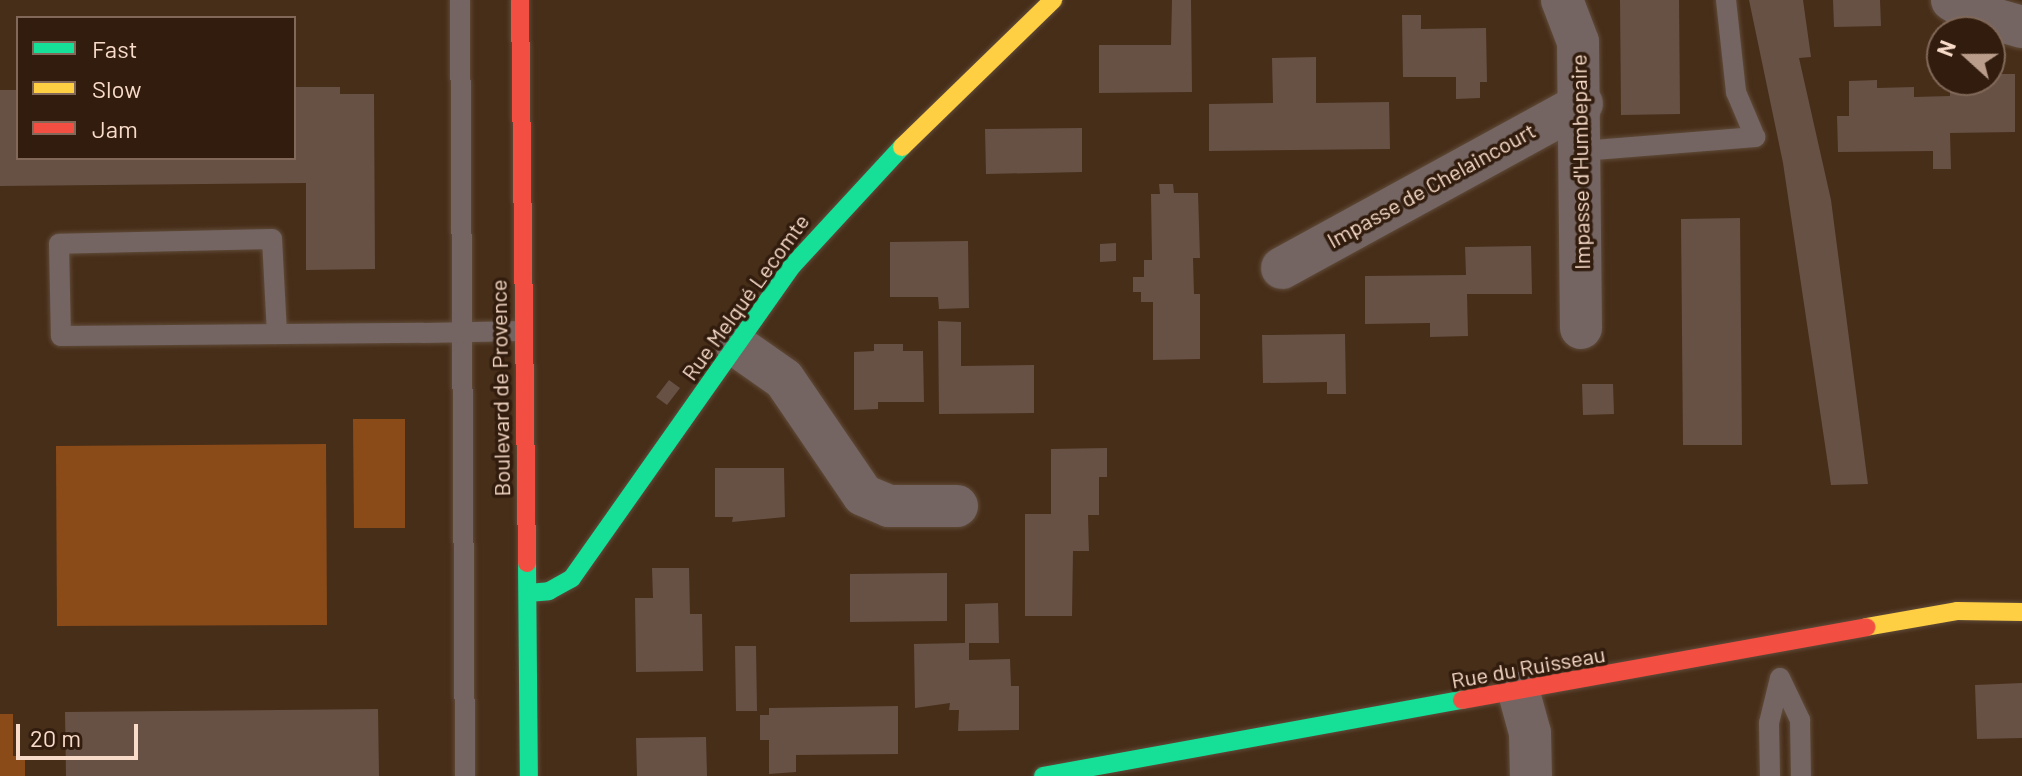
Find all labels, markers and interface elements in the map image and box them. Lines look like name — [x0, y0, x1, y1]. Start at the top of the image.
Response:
legend — [16, 16, 296, 160]
north arrow — [1926, 16, 2006, 96]
text: Fast — [92, 34, 137, 63]
text: N — [1931, 37, 1960, 60]
street label: Impasse d'Humbepaire — [1565, 54, 1595, 270]
text: Slow — [92, 74, 141, 103]
text: Jam — [92, 114, 138, 143]
street label: Impasse de Chelaincourt — [1322, 117, 1540, 253]
street label: Rue Melqué Lecomte — [676, 209, 814, 385]
street label: Boulevard de Provence — [485, 279, 515, 497]
street label: Rue du Ruisseau — [1449, 640, 1607, 694]
scale bar — [20, 708, 142, 758]
text: 20 m — [30, 723, 81, 752]

